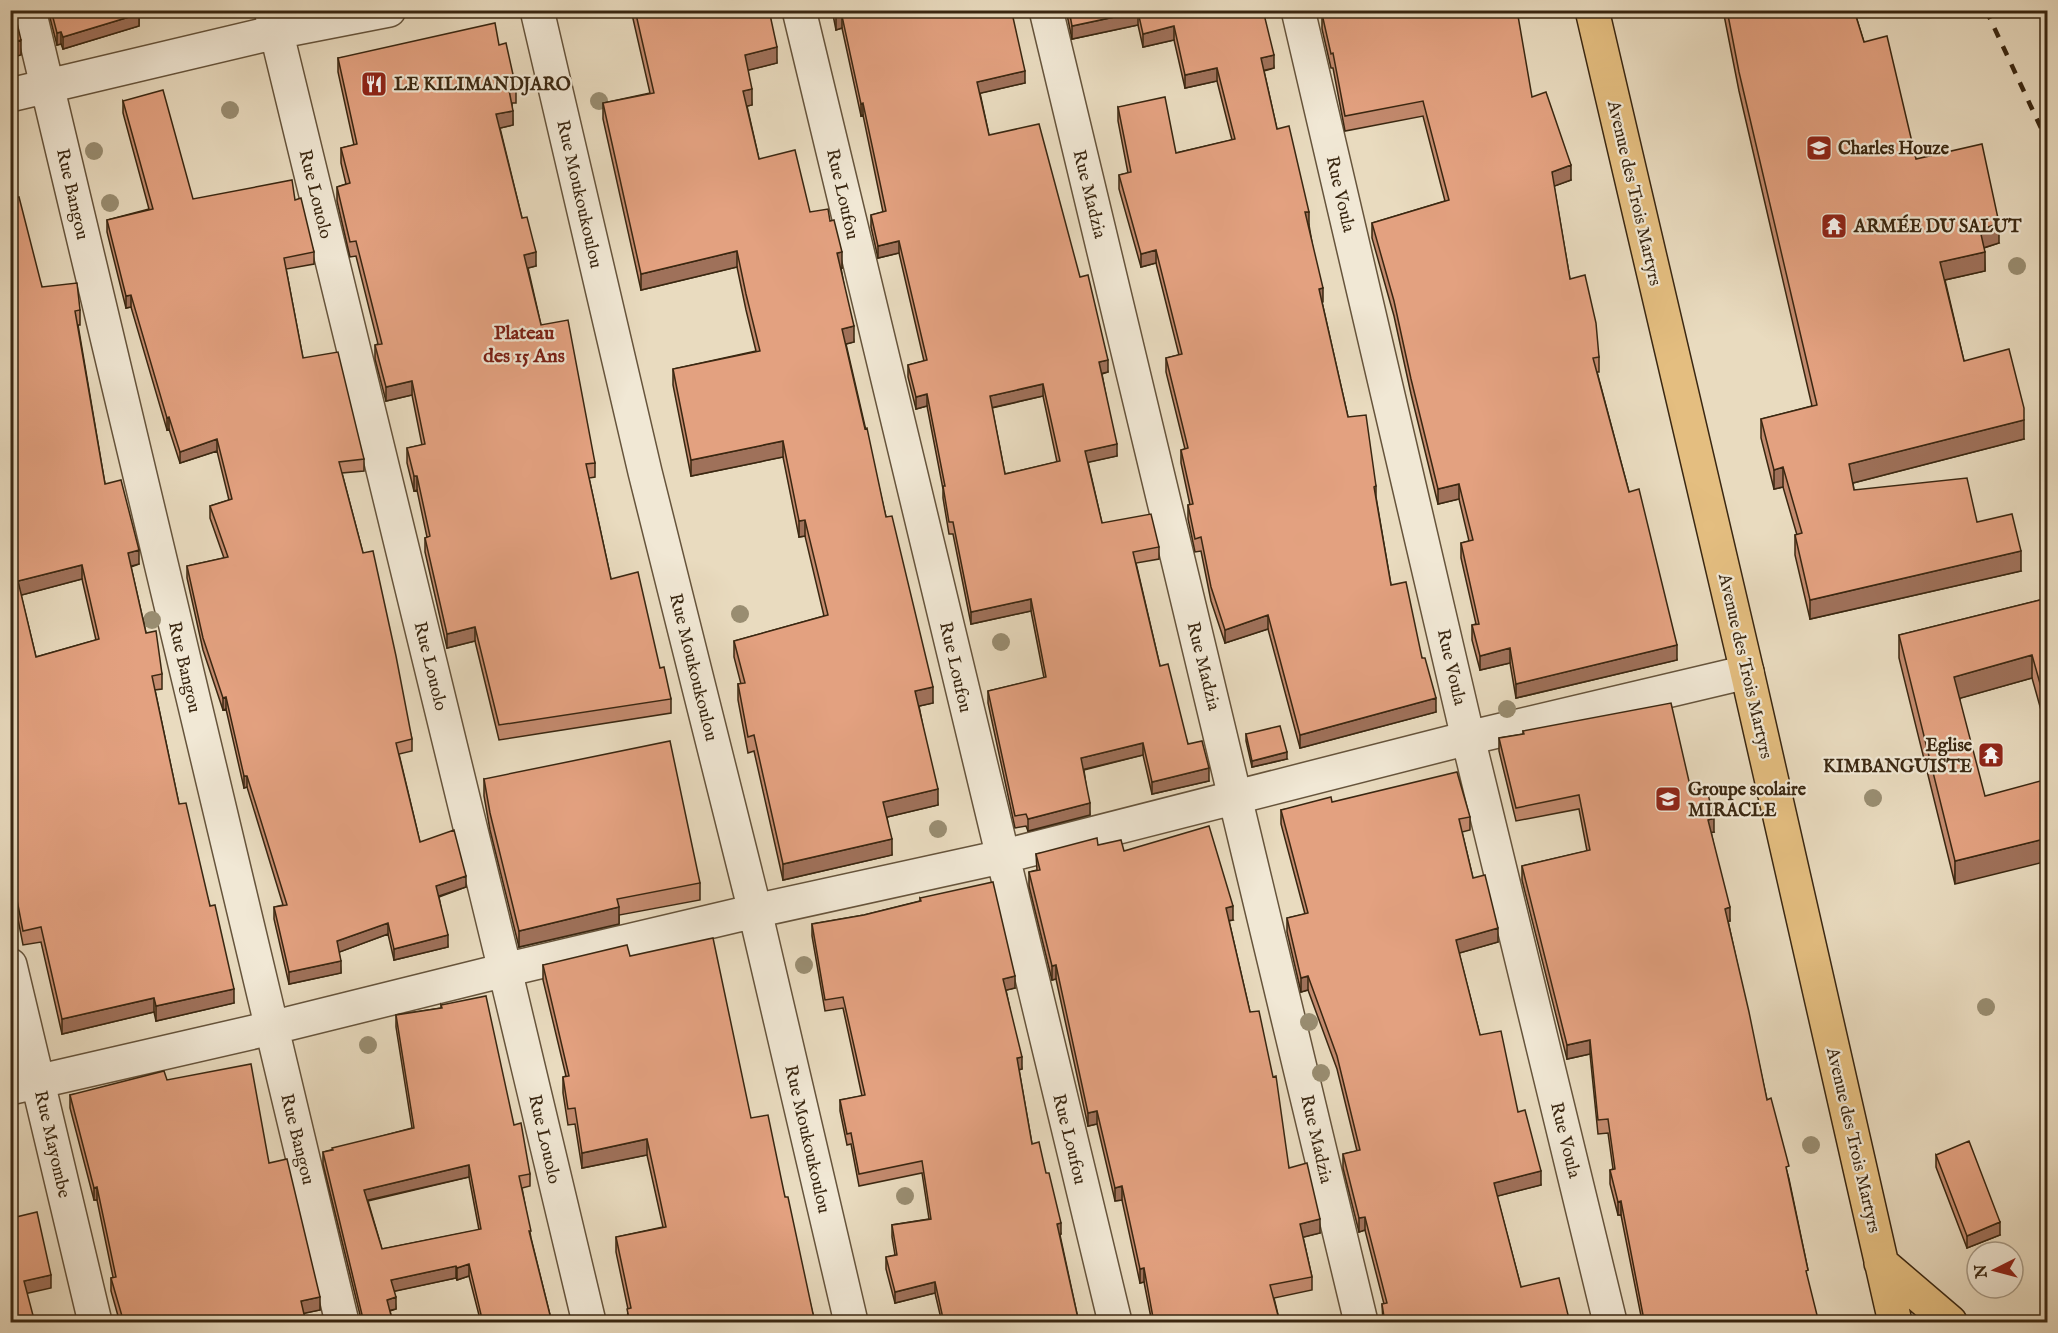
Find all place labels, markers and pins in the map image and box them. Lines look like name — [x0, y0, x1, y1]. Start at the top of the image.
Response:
restaurant icon: LE KILIMANDJARO — [359, 69, 389, 99]
place label: LE KILIMANDJARO — [394, 74, 571, 97]
school or university icon: Charles Houze — [1804, 133, 1834, 163]
place label: Charles Houze — [1838, 138, 1950, 161]
temple icon: ARMÉE DU SALUT — [1819, 211, 1849, 241]
place label: ARMÉE DU SALUT — [1853, 214, 2022, 239]
place label: Eglise KIMBANGUISTE — [1823, 735, 1973, 779]
temple icon: Eglise KIMBANGUISTE — [1976, 740, 2006, 770]
place label: Groupe scolaire MIRACLE — [1688, 779, 1807, 823]
school or university icon: Groupe scolaire MIRACLE — [1653, 784, 1683, 814]

